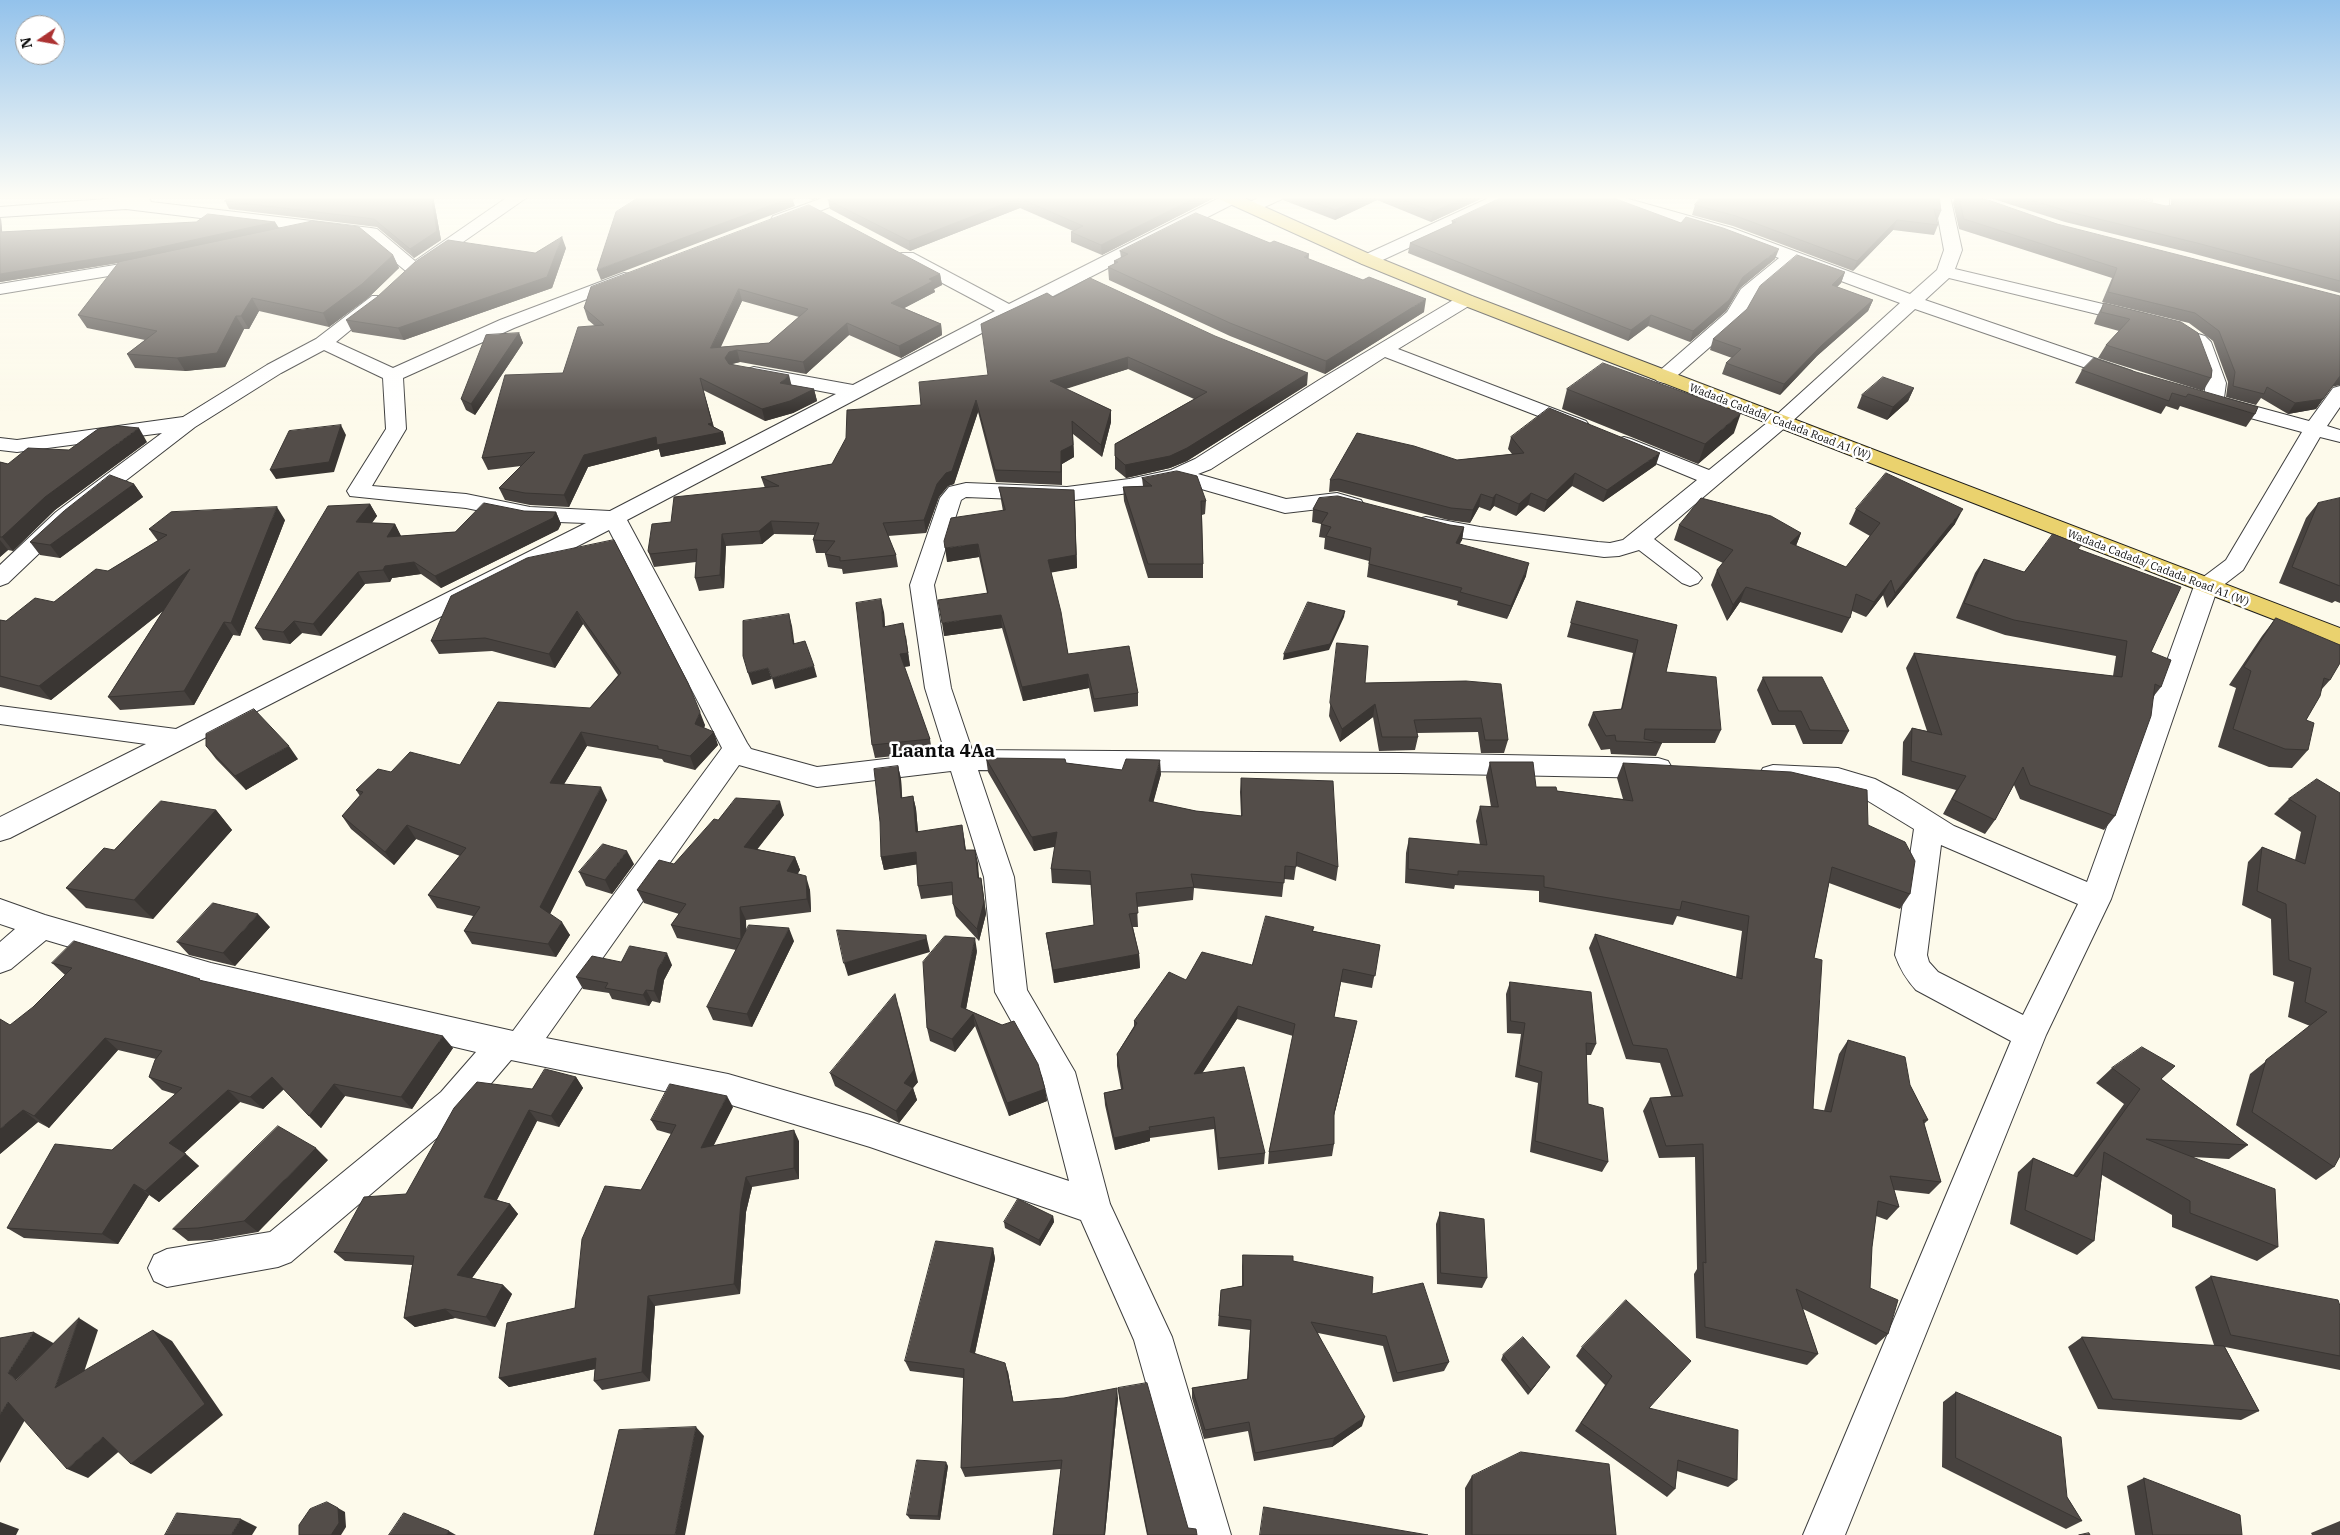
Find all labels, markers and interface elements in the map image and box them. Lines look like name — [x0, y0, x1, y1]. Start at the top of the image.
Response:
north arrow — [15, 15, 65, 65]
text: N — [16, 36, 36, 50]
street label: Wadada Cadada/ Cadada Road A1 (W) — [1687, 381, 1873, 463]
street label: Wadada Cadada/ Cadada Road A1 (W) — [2065, 527, 2251, 609]
district label: Laanta 4Aa — [891, 741, 995, 763]

